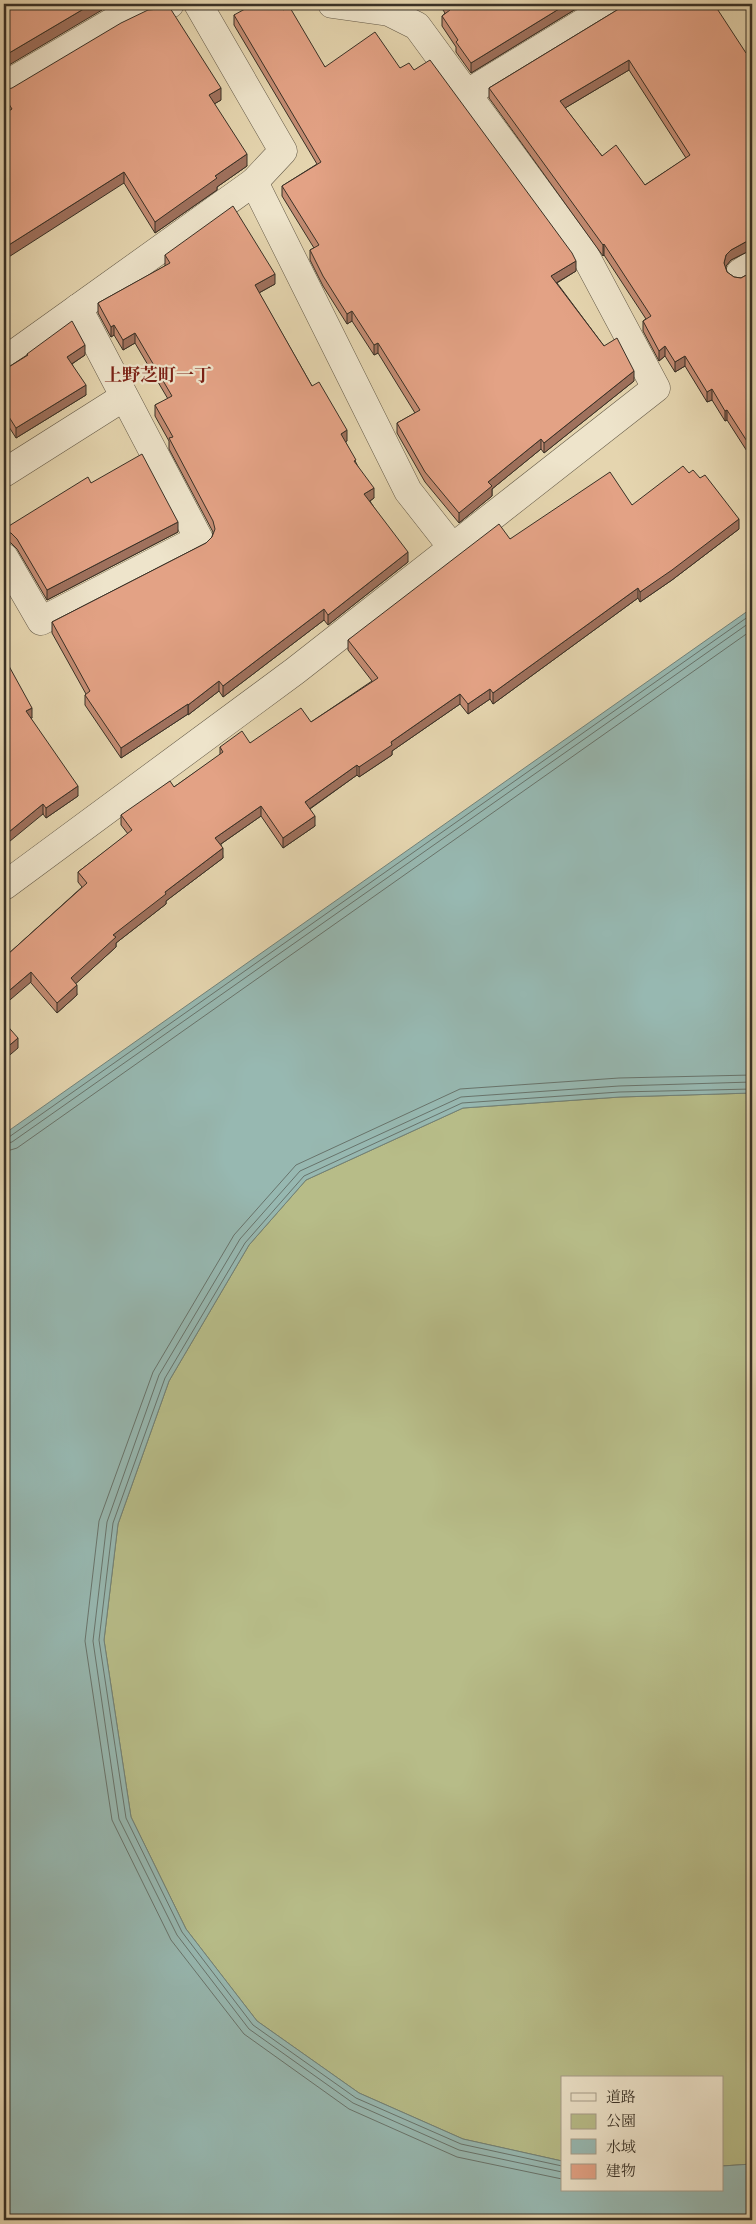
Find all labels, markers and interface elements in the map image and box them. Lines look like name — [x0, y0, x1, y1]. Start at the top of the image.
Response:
district label: 上野芝町一丁 — [104, 361, 212, 388]
legend — [561, 2076, 724, 2192]
text: 道路 — [606, 2086, 636, 2107]
text: 公園 — [606, 2110, 636, 2131]
text: 水域 — [606, 2136, 636, 2157]
text: 建物 — [606, 2160, 636, 2181]

